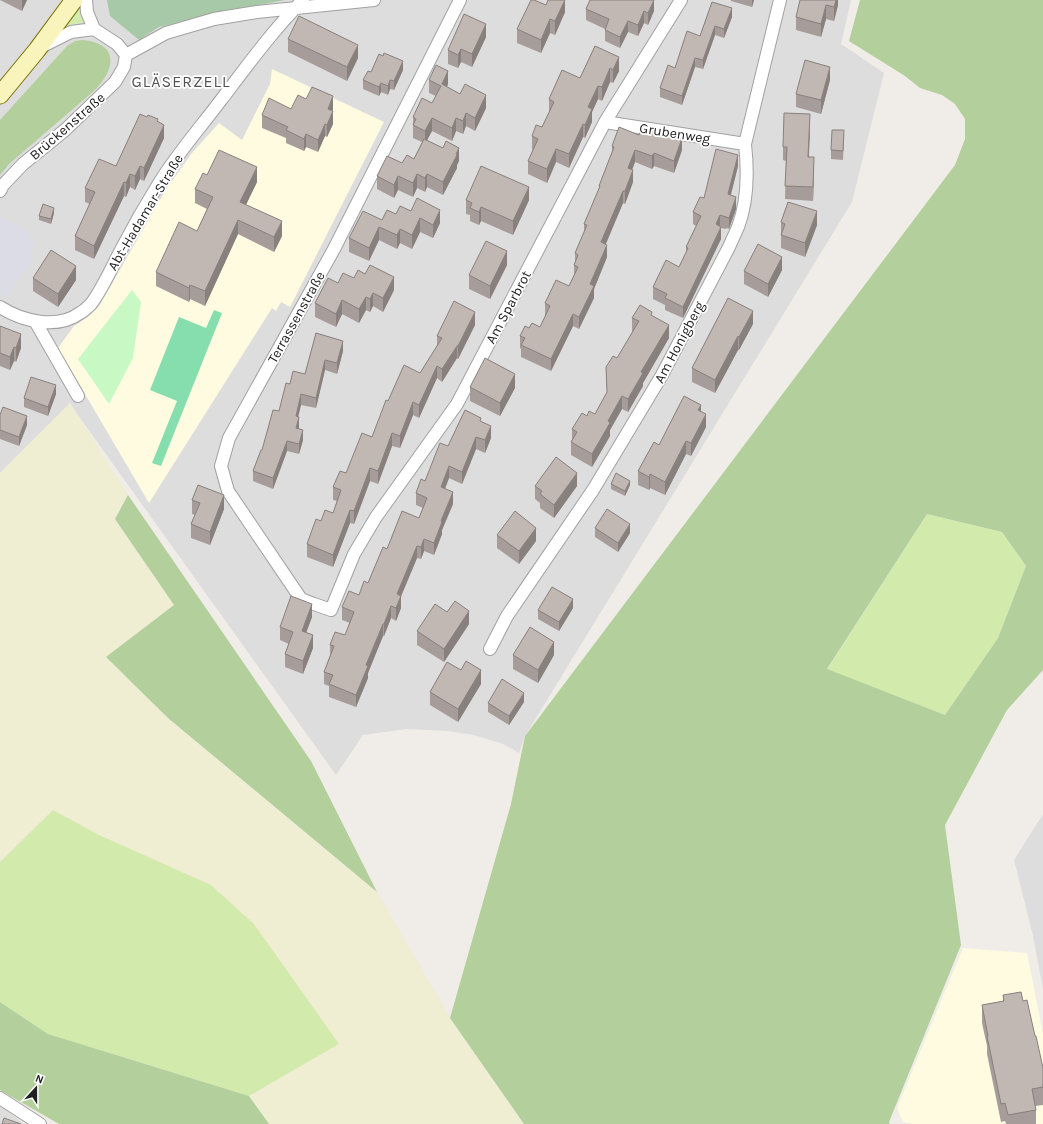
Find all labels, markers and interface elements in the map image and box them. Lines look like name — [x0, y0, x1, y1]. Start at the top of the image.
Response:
district label: GLÄSERZELL — [132, 72, 230, 91]
street label: Brückenstraße — [26, 89, 108, 164]
street label: Grubenweg — [638, 119, 712, 148]
street label: Abt-Hadamar-Straße — [104, 151, 187, 273]
street label: Terrassenstraße — [264, 268, 329, 366]
street label: Am Sparbrot — [482, 268, 535, 347]
street label: Am Honigberg — [651, 298, 708, 386]
north arrow — [16, 1068, 56, 1108]
text: N — [33, 1072, 45, 1087]

